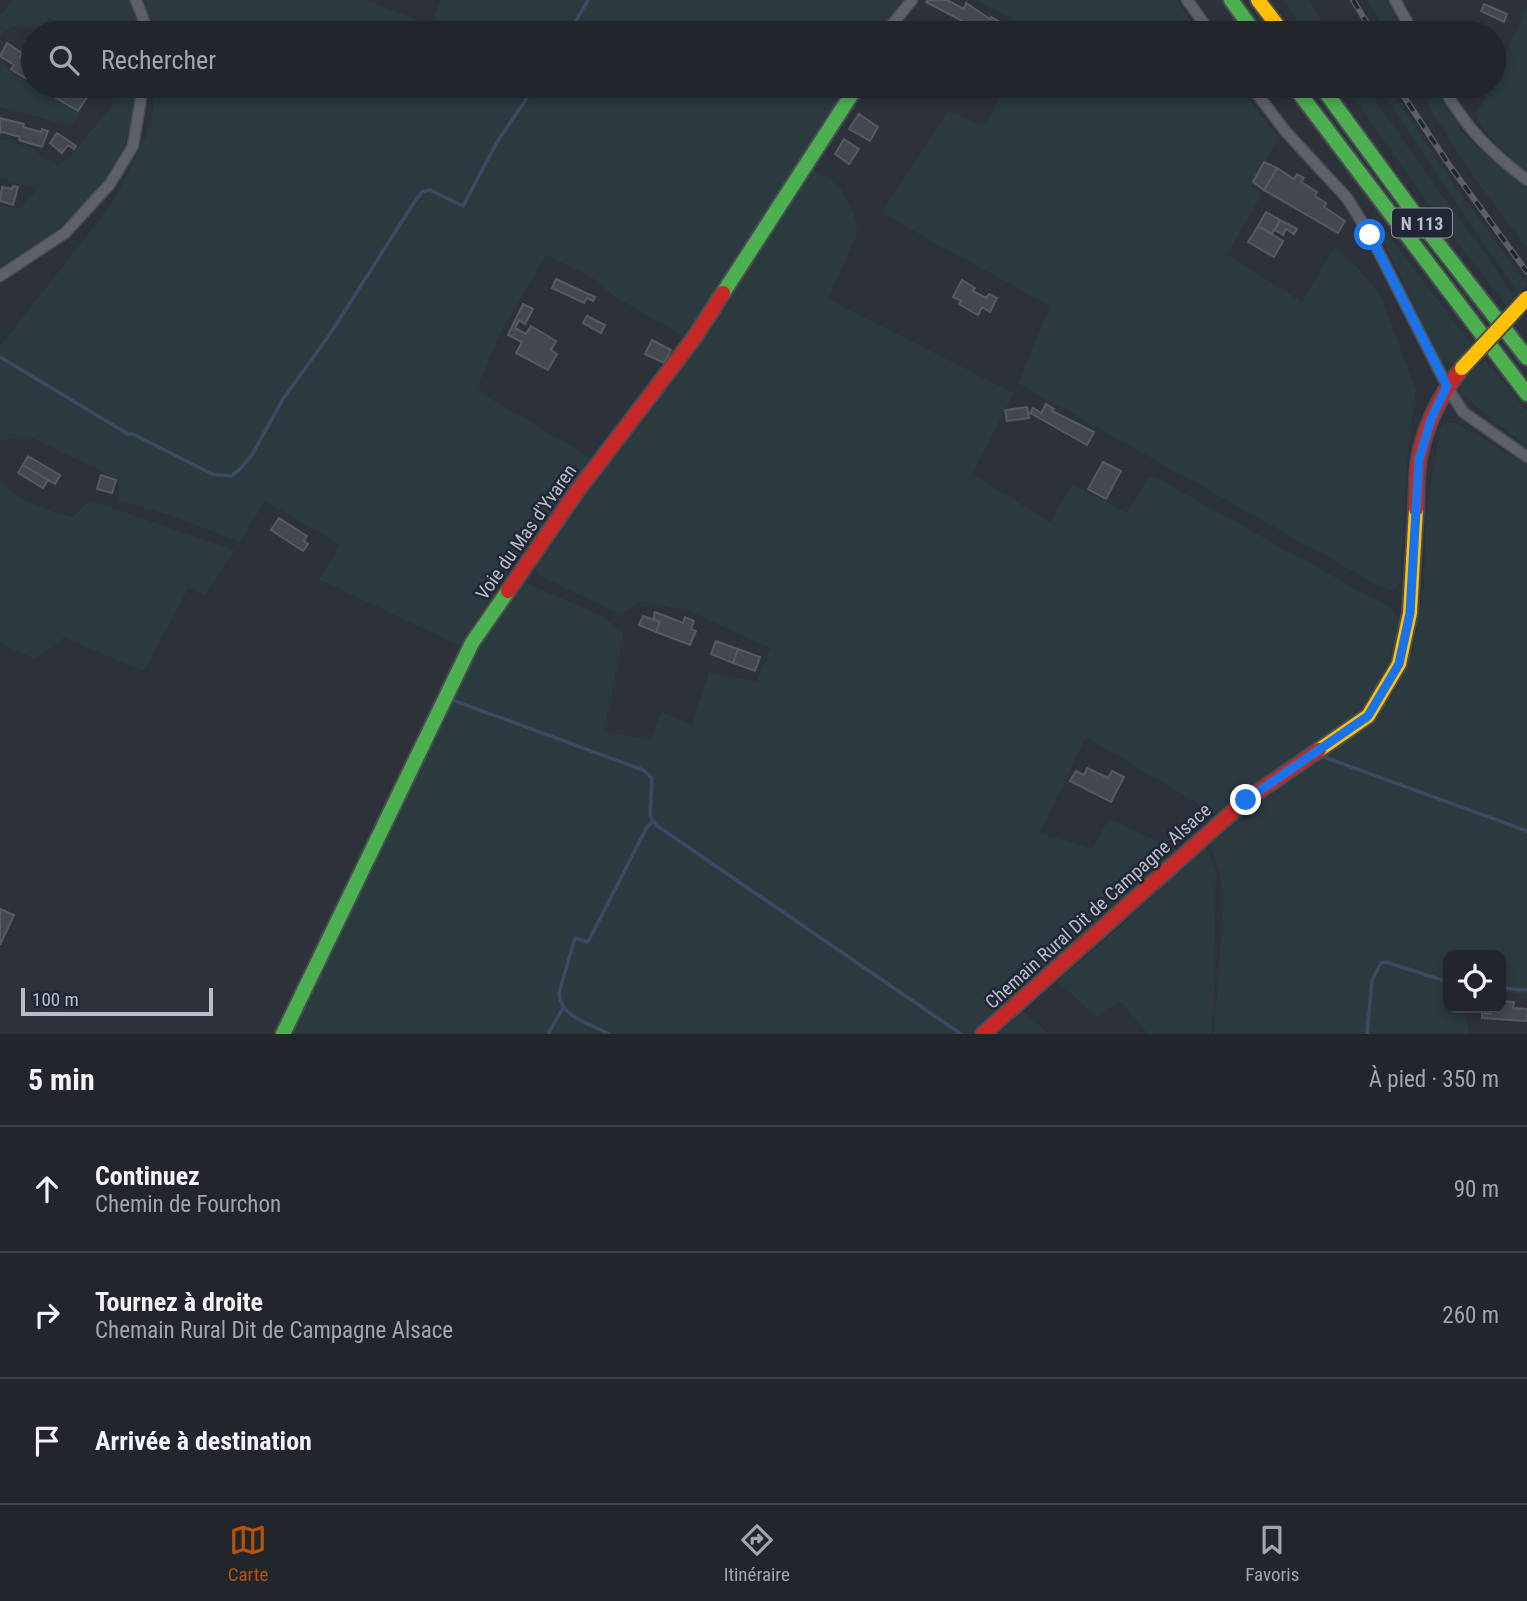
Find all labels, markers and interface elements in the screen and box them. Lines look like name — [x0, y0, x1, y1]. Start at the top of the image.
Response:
search box — [21, 21, 1506, 98]
icon: search — [45, 41, 83, 79]
text: Rechercher — [101, 45, 216, 75]
road number: N 113 — [1392, 208, 1452, 238]
route start — [1354, 219, 1385, 250]
street label: Voie du Mas d'Yvaren — [471, 460, 581, 604]
route end — [1230, 784, 1261, 815]
street label: Chemain Rural Dit de Campagne Alsace — [980, 798, 1216, 1014]
map controls — [1443, 950, 1506, 1013]
button: locate — [1443, 950, 1506, 1013]
scale bar — [21, 985, 214, 1017]
text: 100 m — [32, 988, 79, 1011]
text: 5 min — [28, 1062, 95, 1097]
text: À pied · 350 m — [1369, 1066, 1499, 1093]
text: Continuez — [95, 1161, 200, 1191]
icon: ahead — [28, 1170, 66, 1208]
text: 90 m — [1454, 1176, 1499, 1203]
text: Chemin de Fourchon — [95, 1191, 281, 1218]
text: Tournez à droite — [95, 1287, 263, 1317]
icon: right — [28, 1296, 66, 1334]
text: 260 m — [1442, 1302, 1499, 1329]
text: Chemain Rural Dit de Campagne Alsace — [95, 1317, 453, 1344]
icon: arrive — [28, 1422, 66, 1460]
text: Arrivée à destination — [95, 1426, 312, 1456]
tab: Carte — [228, 1521, 268, 1586]
tab: Itinéraire — [724, 1521, 790, 1586]
tab: Favoris — [1245, 1521, 1299, 1586]

